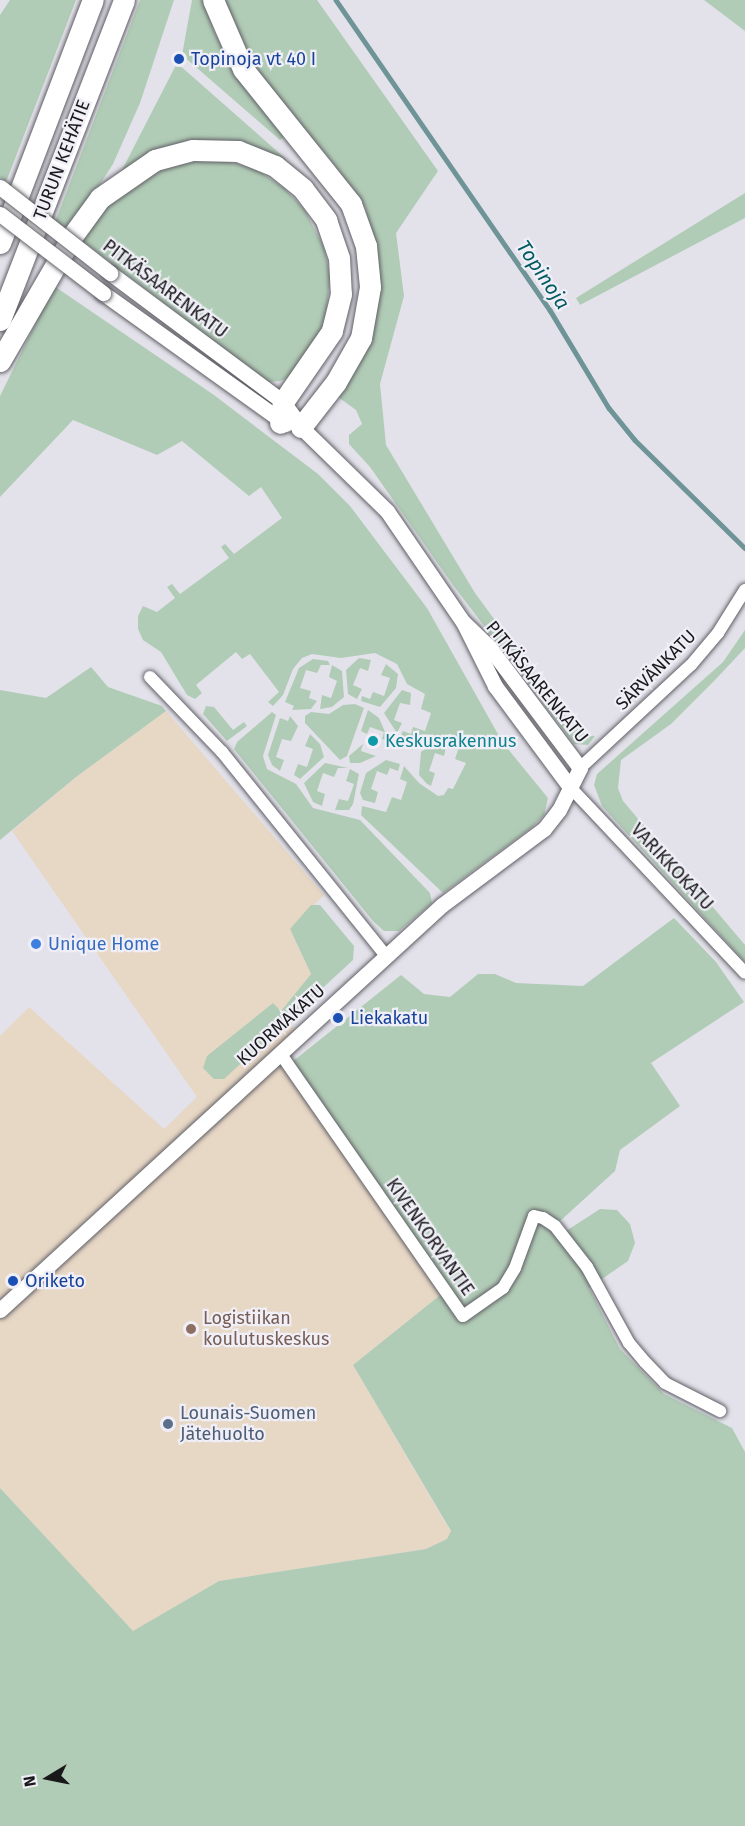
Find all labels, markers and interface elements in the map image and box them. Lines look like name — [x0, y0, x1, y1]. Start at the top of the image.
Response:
place label: Topinoja vt 40 I — [191, 48, 316, 70]
marker: Topinoja vt 40 I — [172, 52, 186, 66]
street label: TURUN KEHÄTIE — [29, 97, 95, 223]
street label: PITKÄSAARENKATU — [98, 235, 232, 343]
water label: Topinoja — [511, 236, 575, 314]
street label: PITKÄSAARENKATU — [481, 617, 593, 747]
street label: SÄRVÄNKATU — [611, 625, 701, 715]
place label: Keskusrakennus — [385, 730, 516, 752]
marker: Keskusrakennus — [366, 734, 380, 748]
street label: VARIKKOKATU — [626, 819, 718, 915]
place label: Unique Home — [48, 933, 159, 955]
marker: Unique Home — [29, 937, 43, 951]
street label: KUORMAKATU — [232, 980, 330, 1070]
place label: Liekakatu — [350, 1007, 428, 1029]
marker: Liekakatu — [331, 1011, 345, 1025]
street label: KIVENKORVANTIE — [382, 1174, 478, 1300]
place label: Oriketo — [25, 1270, 85, 1292]
marker: Oriketo — [6, 1274, 20, 1288]
place label: Logistiikan koulutuskeskus — [203, 1308, 329, 1350]
marker: Logistiikan koulutuskeskus — [184, 1322, 198, 1336]
place label: Lounais-Suomen Jätehuolto — [180, 1403, 316, 1446]
marker: Lounais-Suomen Jätehuolto — [161, 1417, 175, 1431]
north arrow — [18, 1748, 78, 1808]
text: N — [20, 1774, 40, 1788]

